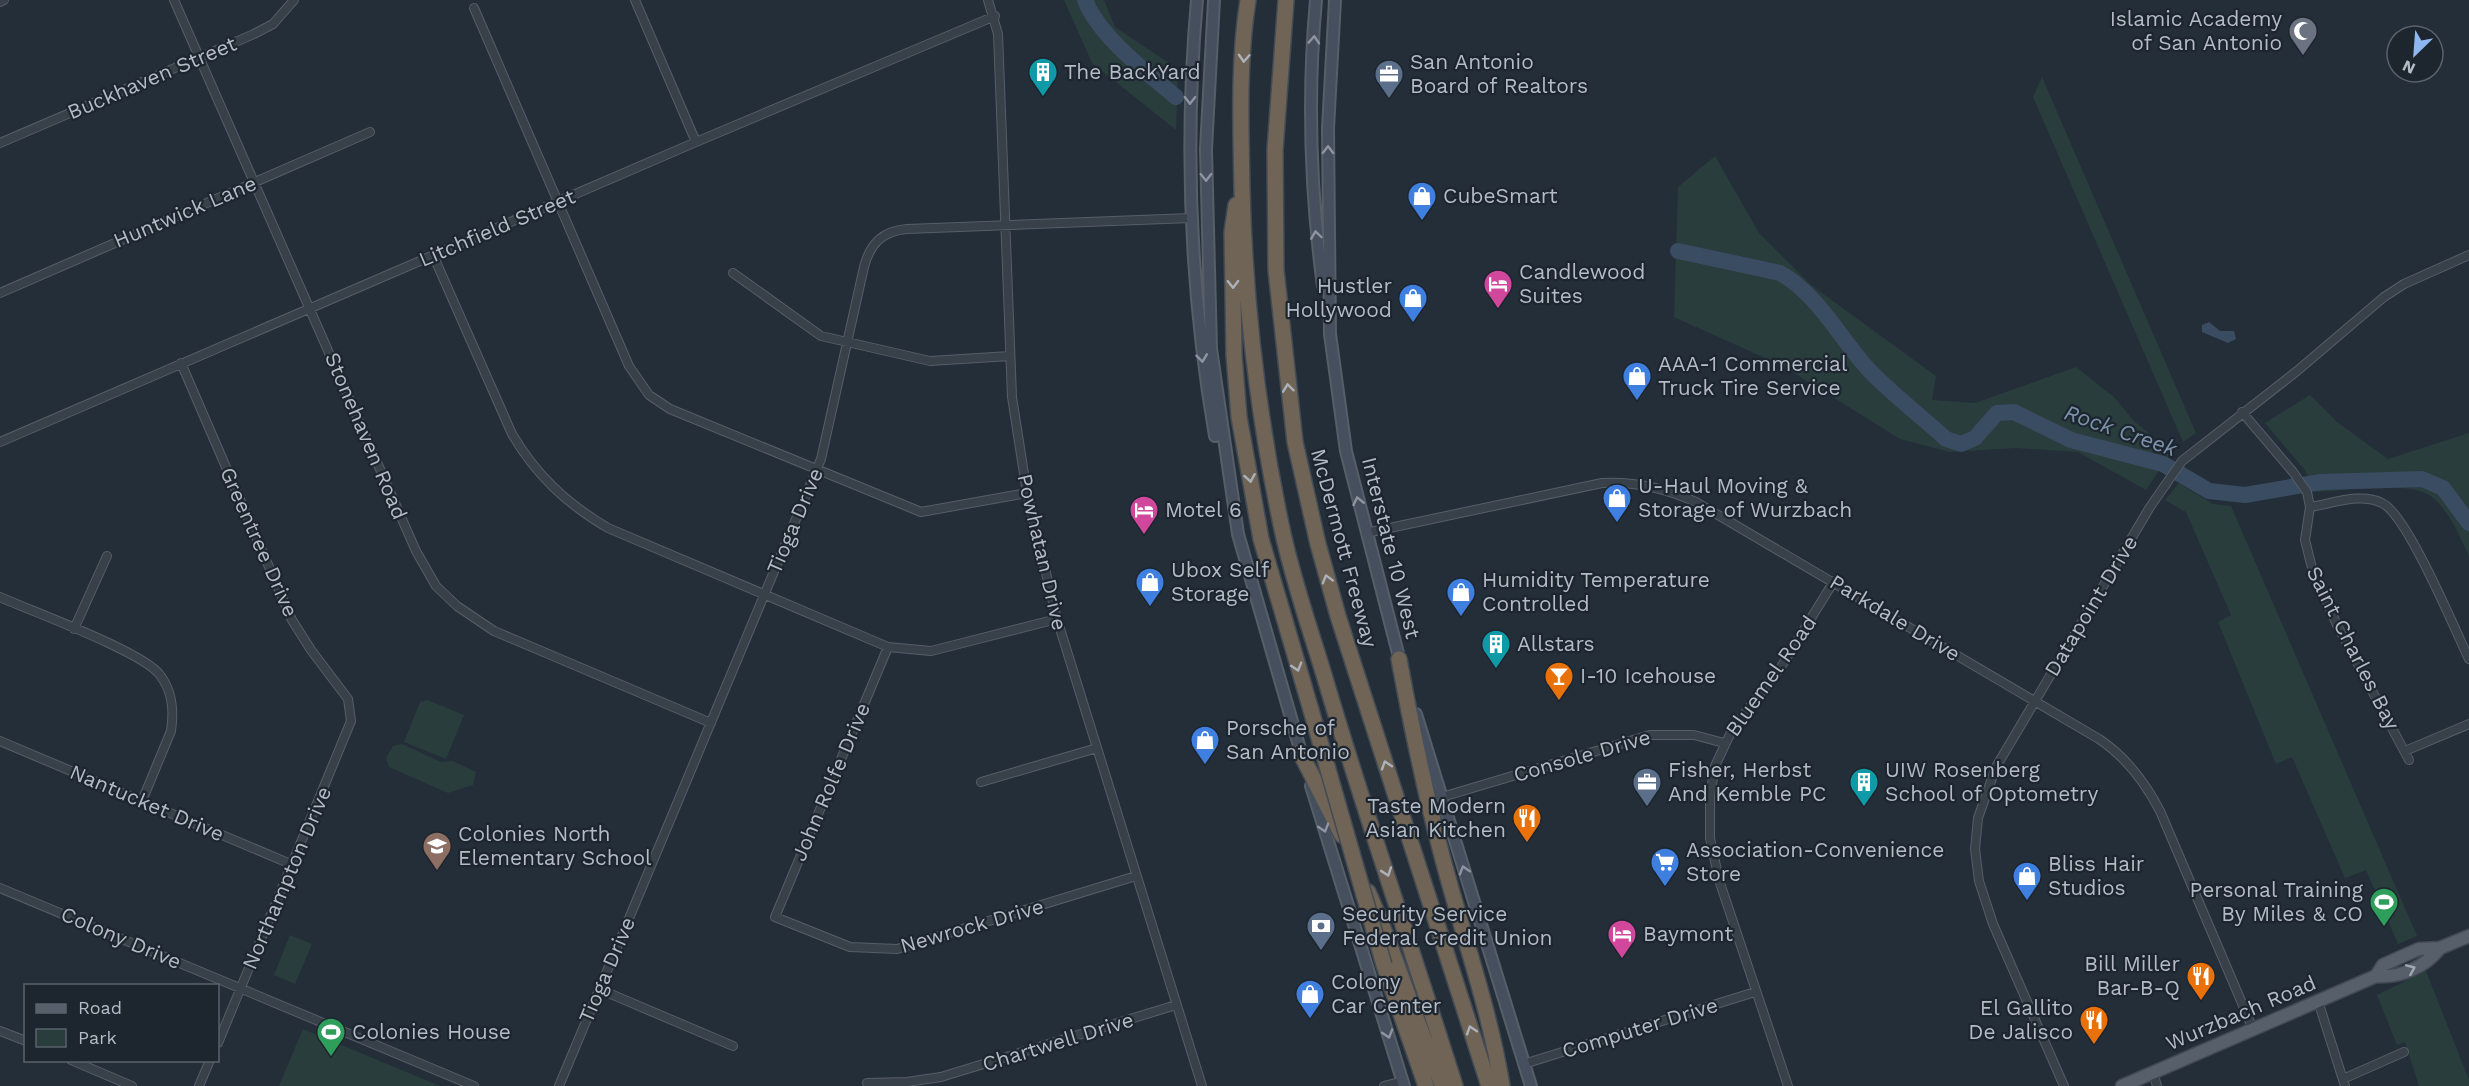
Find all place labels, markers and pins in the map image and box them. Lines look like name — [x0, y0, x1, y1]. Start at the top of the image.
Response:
place label: Islamic Academy of San Antonio — [2110, 6, 2282, 55]
mosque icon: Islamic Academy of San Antonio — [2287, 15, 2319, 57]
place label: San Antonio Board of Realtors — [1410, 49, 1588, 98]
building icon: The BackYard — [1027, 56, 1059, 98]
office icon: San Antonio Board of Realtors — [1373, 58, 1405, 100]
place label: The BackYard — [1064, 59, 1201, 84]
shop icon: CubeSmart — [1406, 180, 1438, 222]
place label: CubeSmart — [1443, 183, 1558, 208]
place label: Candlewood Suites — [1519, 259, 1645, 308]
hotel icon: Candlewood Suites — [1482, 268, 1514, 310]
place label: Hustler Hollywood — [1285, 273, 1392, 322]
shop icon: Hustler Hollywood — [1397, 282, 1429, 324]
place label: AAA-1 Commercial Truck Tire Service — [1658, 351, 1848, 400]
shop icon: AAA-1 Commercial Truck Tire Service — [1621, 360, 1653, 402]
place label: U-Haul Moving & Storage of Wurzbach — [1638, 473, 1852, 522]
shop icon: U-Haul Moving & Storage of Wurzbach — [1601, 482, 1633, 524]
hotel icon: Motel 6 — [1128, 494, 1160, 536]
place label: Motel 6 — [1165, 497, 1242, 522]
place label: Ubox Self Storage — [1171, 557, 1269, 606]
shop icon: Ubox Self Storage — [1134, 566, 1166, 608]
place label: Humidity Temperature Controlled — [1482, 567, 1710, 616]
shop icon: Humidity Temperature Controlled — [1445, 576, 1477, 618]
building icon: Allstars — [1480, 628, 1512, 670]
place label: Allstars — [1517, 631, 1595, 656]
bar icon: I-10 Icehouse — [1543, 660, 1575, 702]
place label: I-10 Icehouse — [1580, 663, 1716, 688]
place label: Porsche of San Antonio — [1226, 715, 1350, 764]
shop icon: Porsche of San Antonio — [1189, 724, 1221, 766]
place label: Fisher, Herbst And Kemble PC — [1668, 757, 1826, 806]
place label: UIW Rosenberg School of Optometry — [1885, 757, 2098, 806]
office icon: Fisher, Herbst And Kemble PC — [1631, 766, 1663, 808]
building icon: UIW Rosenberg School of Optometry — [1848, 766, 1880, 808]
place label: Taste Modern Asian Kitchen — [1366, 793, 1506, 842]
restaurant icon: Taste Modern Asian Kitchen — [1511, 802, 1543, 844]
place label: Colonies North Elementary School — [458, 821, 652, 870]
school or university icon: Colonies North Elementary School — [421, 830, 453, 872]
place label: Association-Convenience Store — [1686, 837, 1944, 886]
supermarket icon: Association-Convenience Store — [1649, 846, 1681, 888]
place label: Bliss Hair Studios — [2048, 851, 2145, 900]
shop icon: Bliss Hair Studios — [2011, 860, 2043, 902]
place label: Personal Training By Miles & CO — [2190, 877, 2364, 926]
sports icon: Personal Training By Miles & CO — [2368, 886, 2400, 928]
place label: Security Service Federal Credit Union — [1342, 901, 1552, 950]
bank icon: Security Service Federal Credit Union — [1305, 910, 1337, 952]
hotel icon: Baymont — [1606, 918, 1638, 960]
place label: Baymont — [1643, 921, 1733, 946]
place label: Bill Miller Bar-B-Q — [2084, 951, 2180, 1000]
restaurant icon: Bill Miller Bar-B-Q — [2185, 960, 2217, 1002]
place label: Colony Car Center — [1331, 969, 1442, 1018]
shop icon: Colony Car Center — [1294, 978, 1326, 1020]
place label: El Gallito De Jalisco — [1968, 995, 2073, 1044]
restaurant icon: El Gallito De Jalisco — [2078, 1004, 2110, 1046]
sports icon: Colonies House — [315, 1016, 347, 1058]
place label: Colonies House — [352, 1019, 511, 1044]

